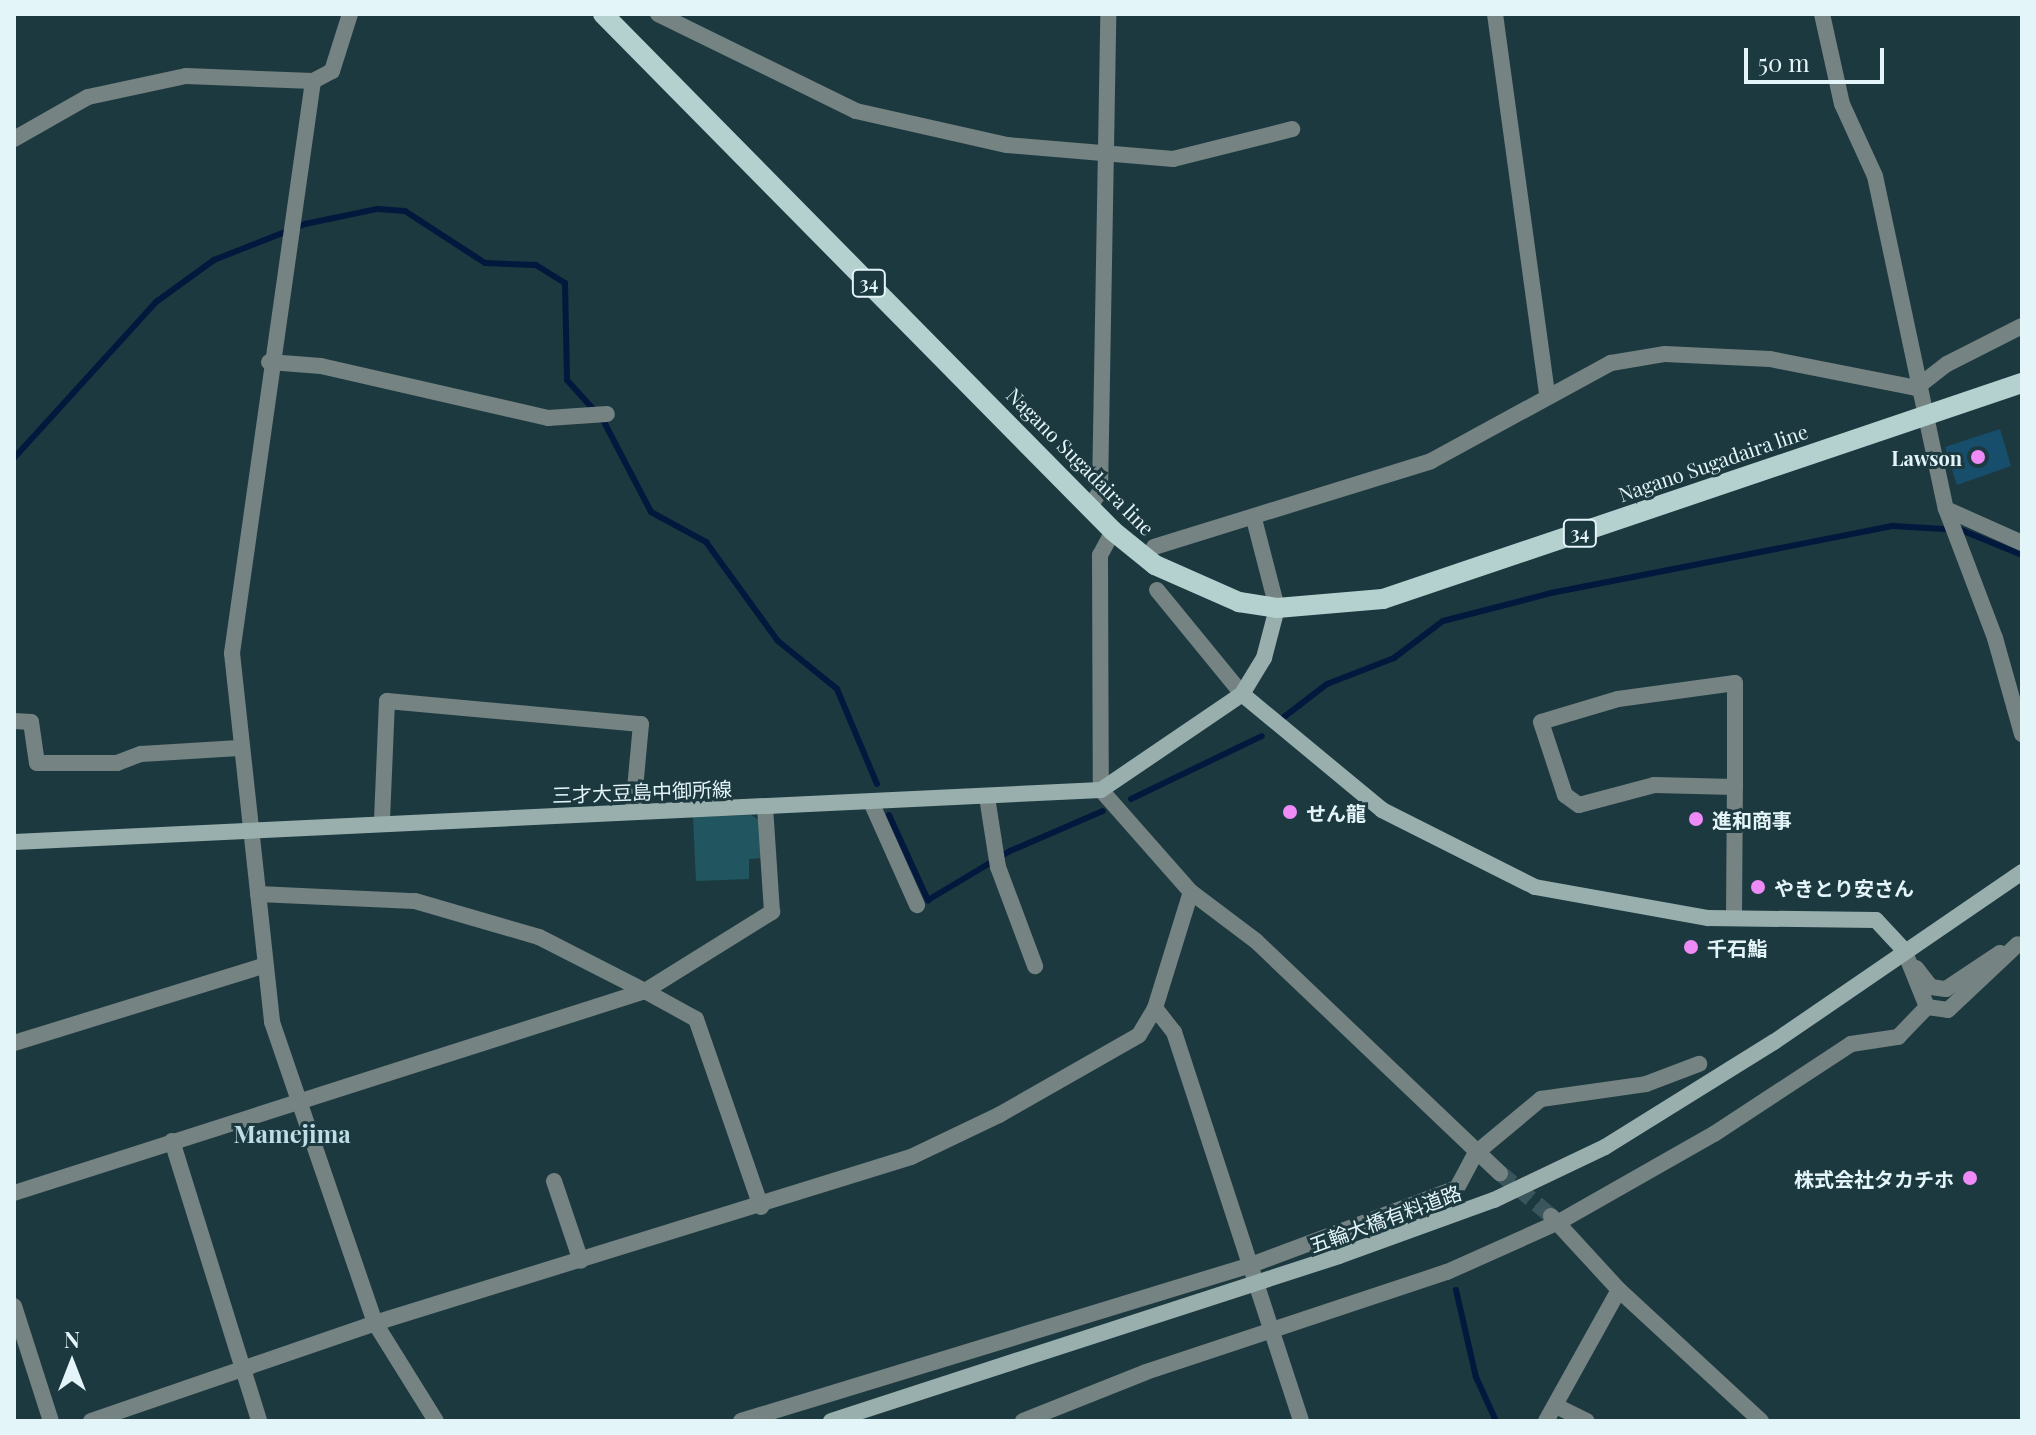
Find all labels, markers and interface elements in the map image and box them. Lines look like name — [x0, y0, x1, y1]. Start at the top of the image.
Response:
scale bar — [1748, 32, 1888, 82]
text: 50 m — [1758, 46, 1810, 78]
road number: 34 — [851, 269, 887, 297]
street label: Nagano Sugadaira line — [1002, 382, 1160, 540]
street label: Nagano Sugadaira line — [1615, 418, 1811, 506]
place label: Lawson — [1891, 445, 1962, 469]
marker: Lawson — [1969, 448, 1987, 466]
road number: 34 — [1562, 519, 1598, 547]
street label: 三才大豆島中御所線 — [552, 776, 732, 806]
place label: せん龍 — [1306, 800, 1366, 824]
marker: せん龍 — [1281, 803, 1299, 821]
place label: 進和商事 — [1712, 807, 1792, 831]
marker: 進和商事 — [1687, 810, 1705, 828]
place label: やきとり安さん — [1774, 875, 1914, 899]
marker: やきとり安さん — [1749, 878, 1767, 896]
place label: 千石鮨 — [1707, 935, 1767, 959]
marker: 千石鮨 — [1682, 938, 1700, 956]
district label: Mamejima — [233, 1120, 351, 1148]
place label: 株式会社タカチホ — [1794, 1166, 1954, 1190]
marker: 株式会社タカチホ — [1961, 1169, 1979, 1187]
street label: 五輪大橋有料道路 — [1306, 1179, 1464, 1257]
north arrow — [32, 1323, 112, 1403]
text: N — [64, 1324, 80, 1354]

